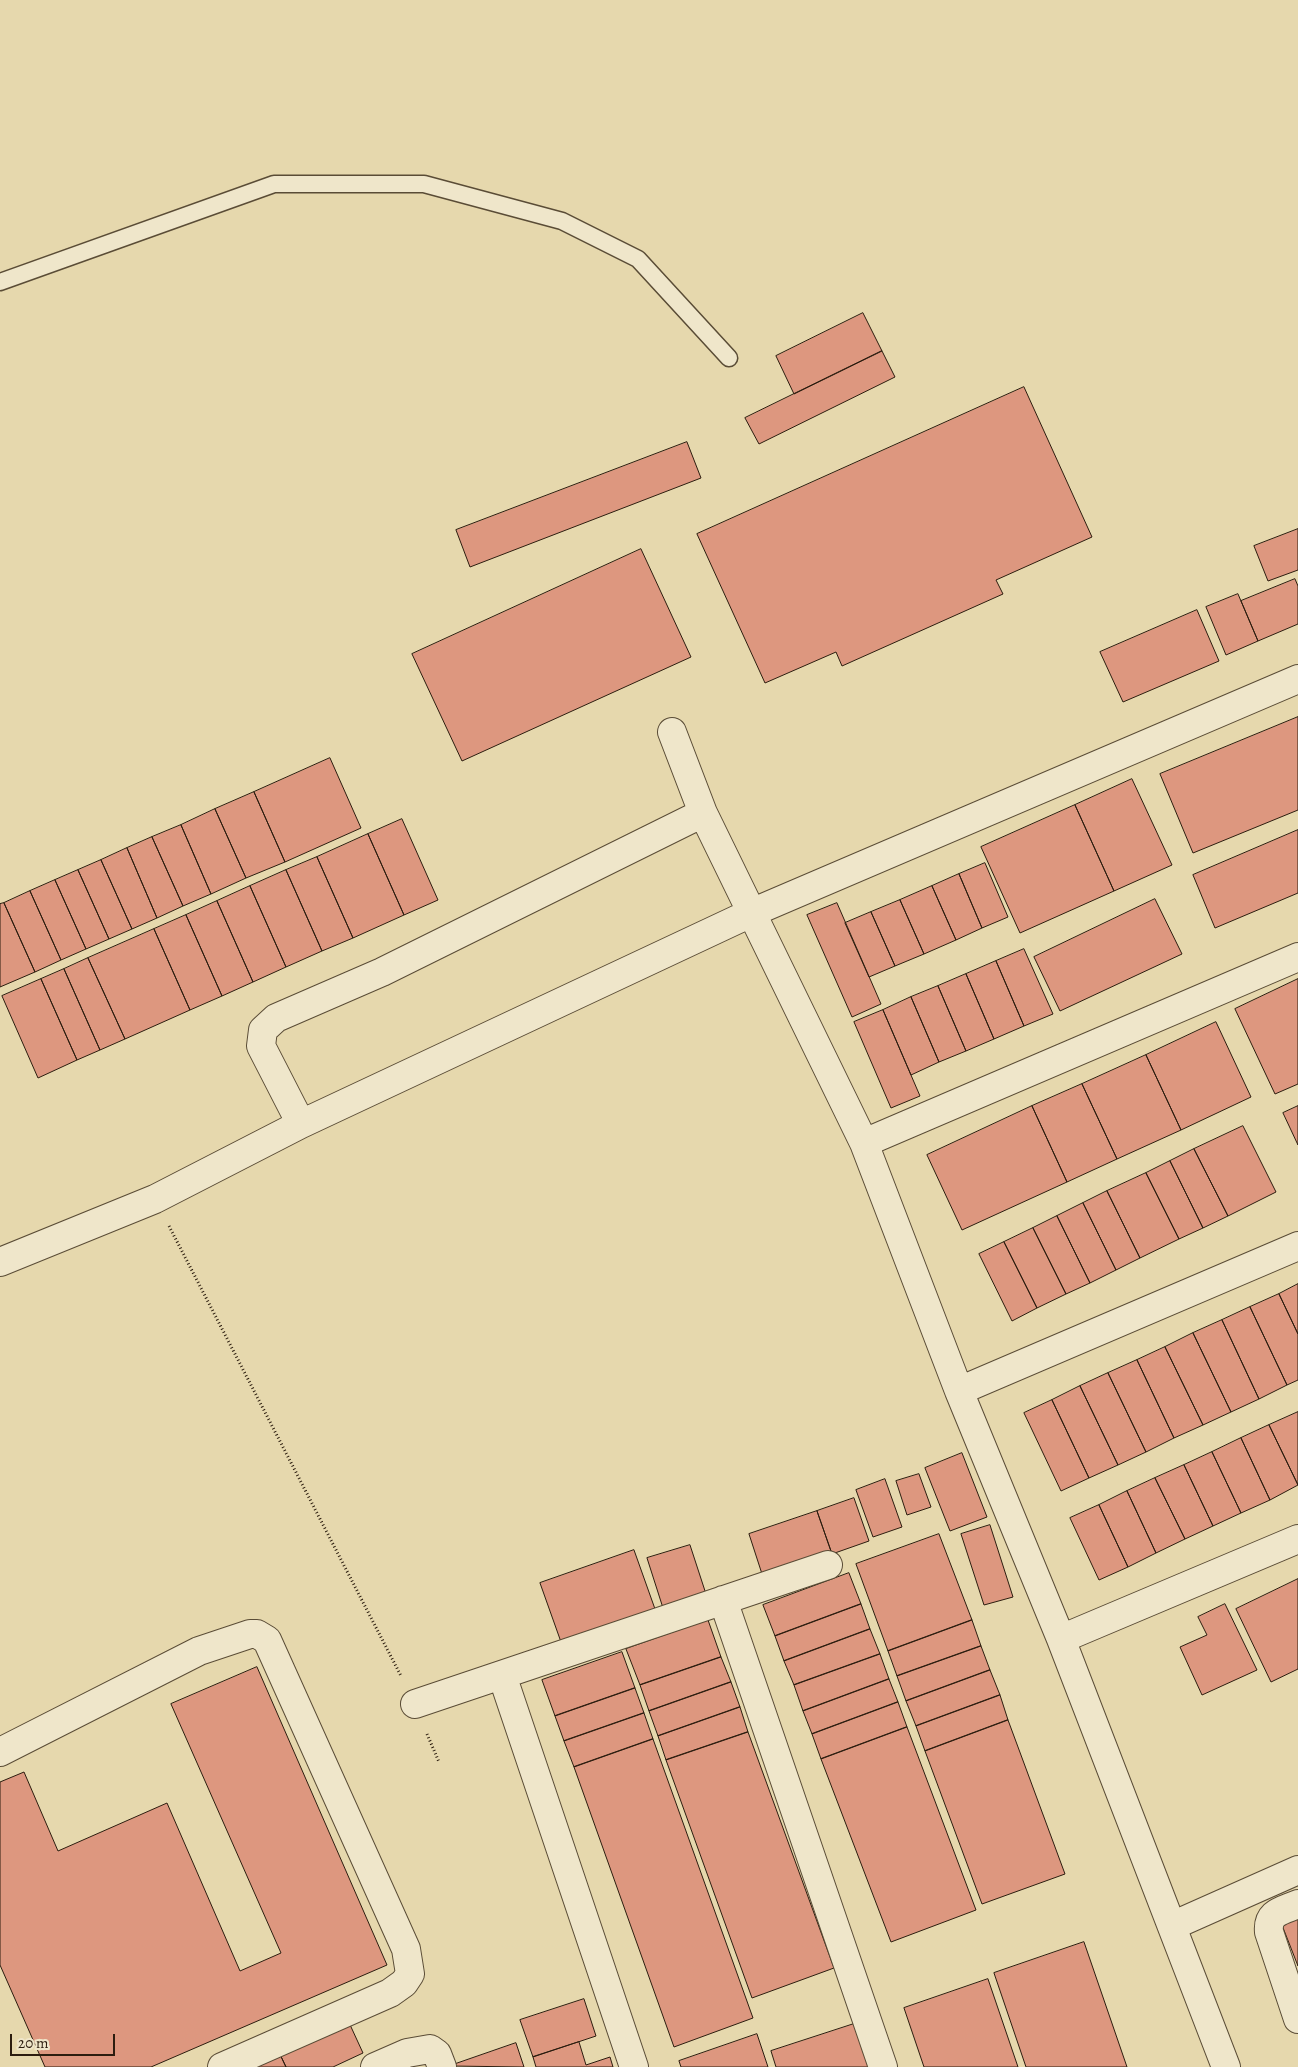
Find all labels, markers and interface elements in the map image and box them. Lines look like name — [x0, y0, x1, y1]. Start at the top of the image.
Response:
scale bar — [12, 2024, 118, 2056]
text: 20 m — [18, 2033, 49, 2053]

